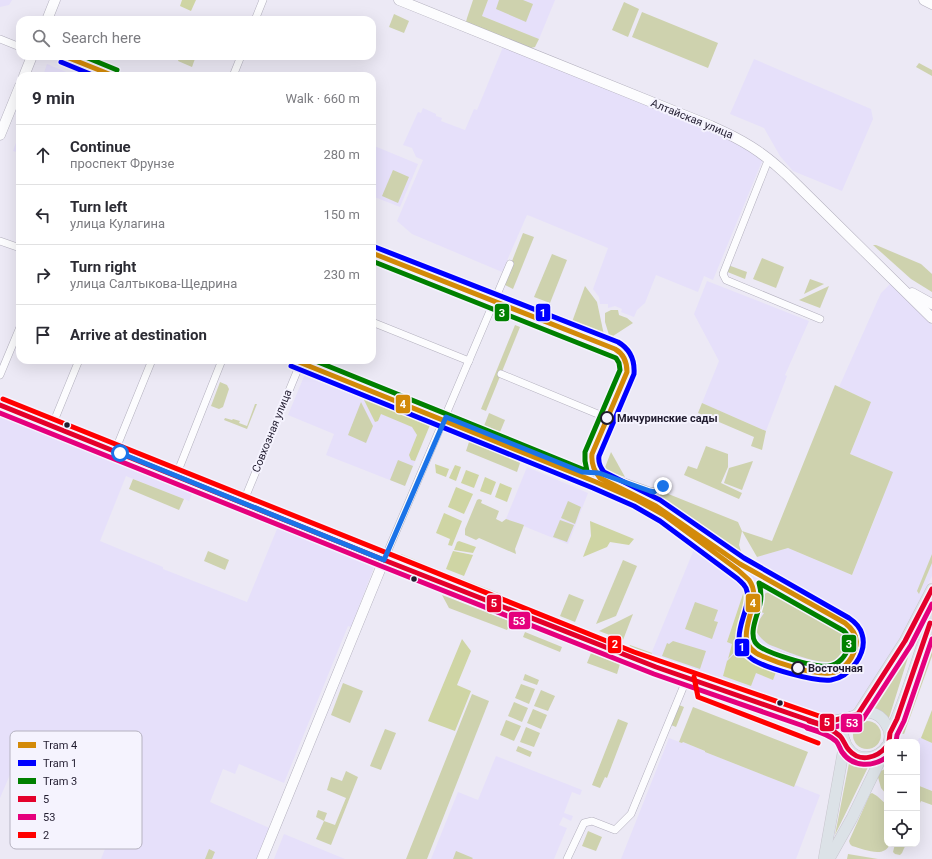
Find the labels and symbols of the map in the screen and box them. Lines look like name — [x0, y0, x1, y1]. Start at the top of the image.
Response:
street label: Алтайская улица — [649, 97, 735, 141]
line badge: 3 — [494, 303, 510, 322]
line badge: 1 — [535, 303, 551, 322]
text: 3 — [499, 307, 505, 320]
text: 1 — [540, 307, 546, 320]
street label: Совхозная улица — [249, 388, 295, 474]
line badge: 4 — [395, 394, 411, 414]
text: 4 — [400, 398, 407, 411]
marker: Мичуринские сады — [600, 411, 614, 425]
place label: Мичуринские сады — [617, 412, 718, 425]
unlabelled marker — [62, 420, 72, 430]
route start — [111, 444, 129, 462]
route end — [654, 477, 672, 495]
unlabelled marker — [409, 574, 419, 584]
line badge: 4 — [745, 593, 761, 613]
line badge: 5 — [486, 594, 502, 613]
text: 5 — [491, 597, 497, 610]
text: 4 — [750, 597, 757, 610]
line badge: 53 — [508, 611, 531, 630]
text: 53 — [513, 615, 525, 628]
line badge: 3 — [841, 634, 857, 653]
line badge: 2 — [607, 635, 622, 654]
text: 2 — [612, 638, 618, 651]
line badge: 1 — [734, 638, 750, 657]
text: 3 — [846, 638, 852, 651]
text: 1 — [739, 641, 745, 654]
marker: Восточная — [791, 661, 805, 675]
place label: Восточная — [808, 662, 863, 675]
unlabelled marker — [775, 698, 785, 708]
line badge: 5 — [819, 713, 835, 732]
line badge: 53 — [840, 713, 863, 733]
text: 5 — [824, 716, 830, 729]
text: 53 — [846, 717, 858, 730]
legend — [10, 731, 142, 849]
text: Tram 4 — [43, 739, 77, 752]
text: Tram 1 — [43, 757, 77, 770]
text: Tram 3 — [43, 775, 77, 788]
text: 5 — [43, 793, 49, 806]
text: 53 — [43, 811, 55, 824]
text: 2 — [43, 829, 49, 842]

